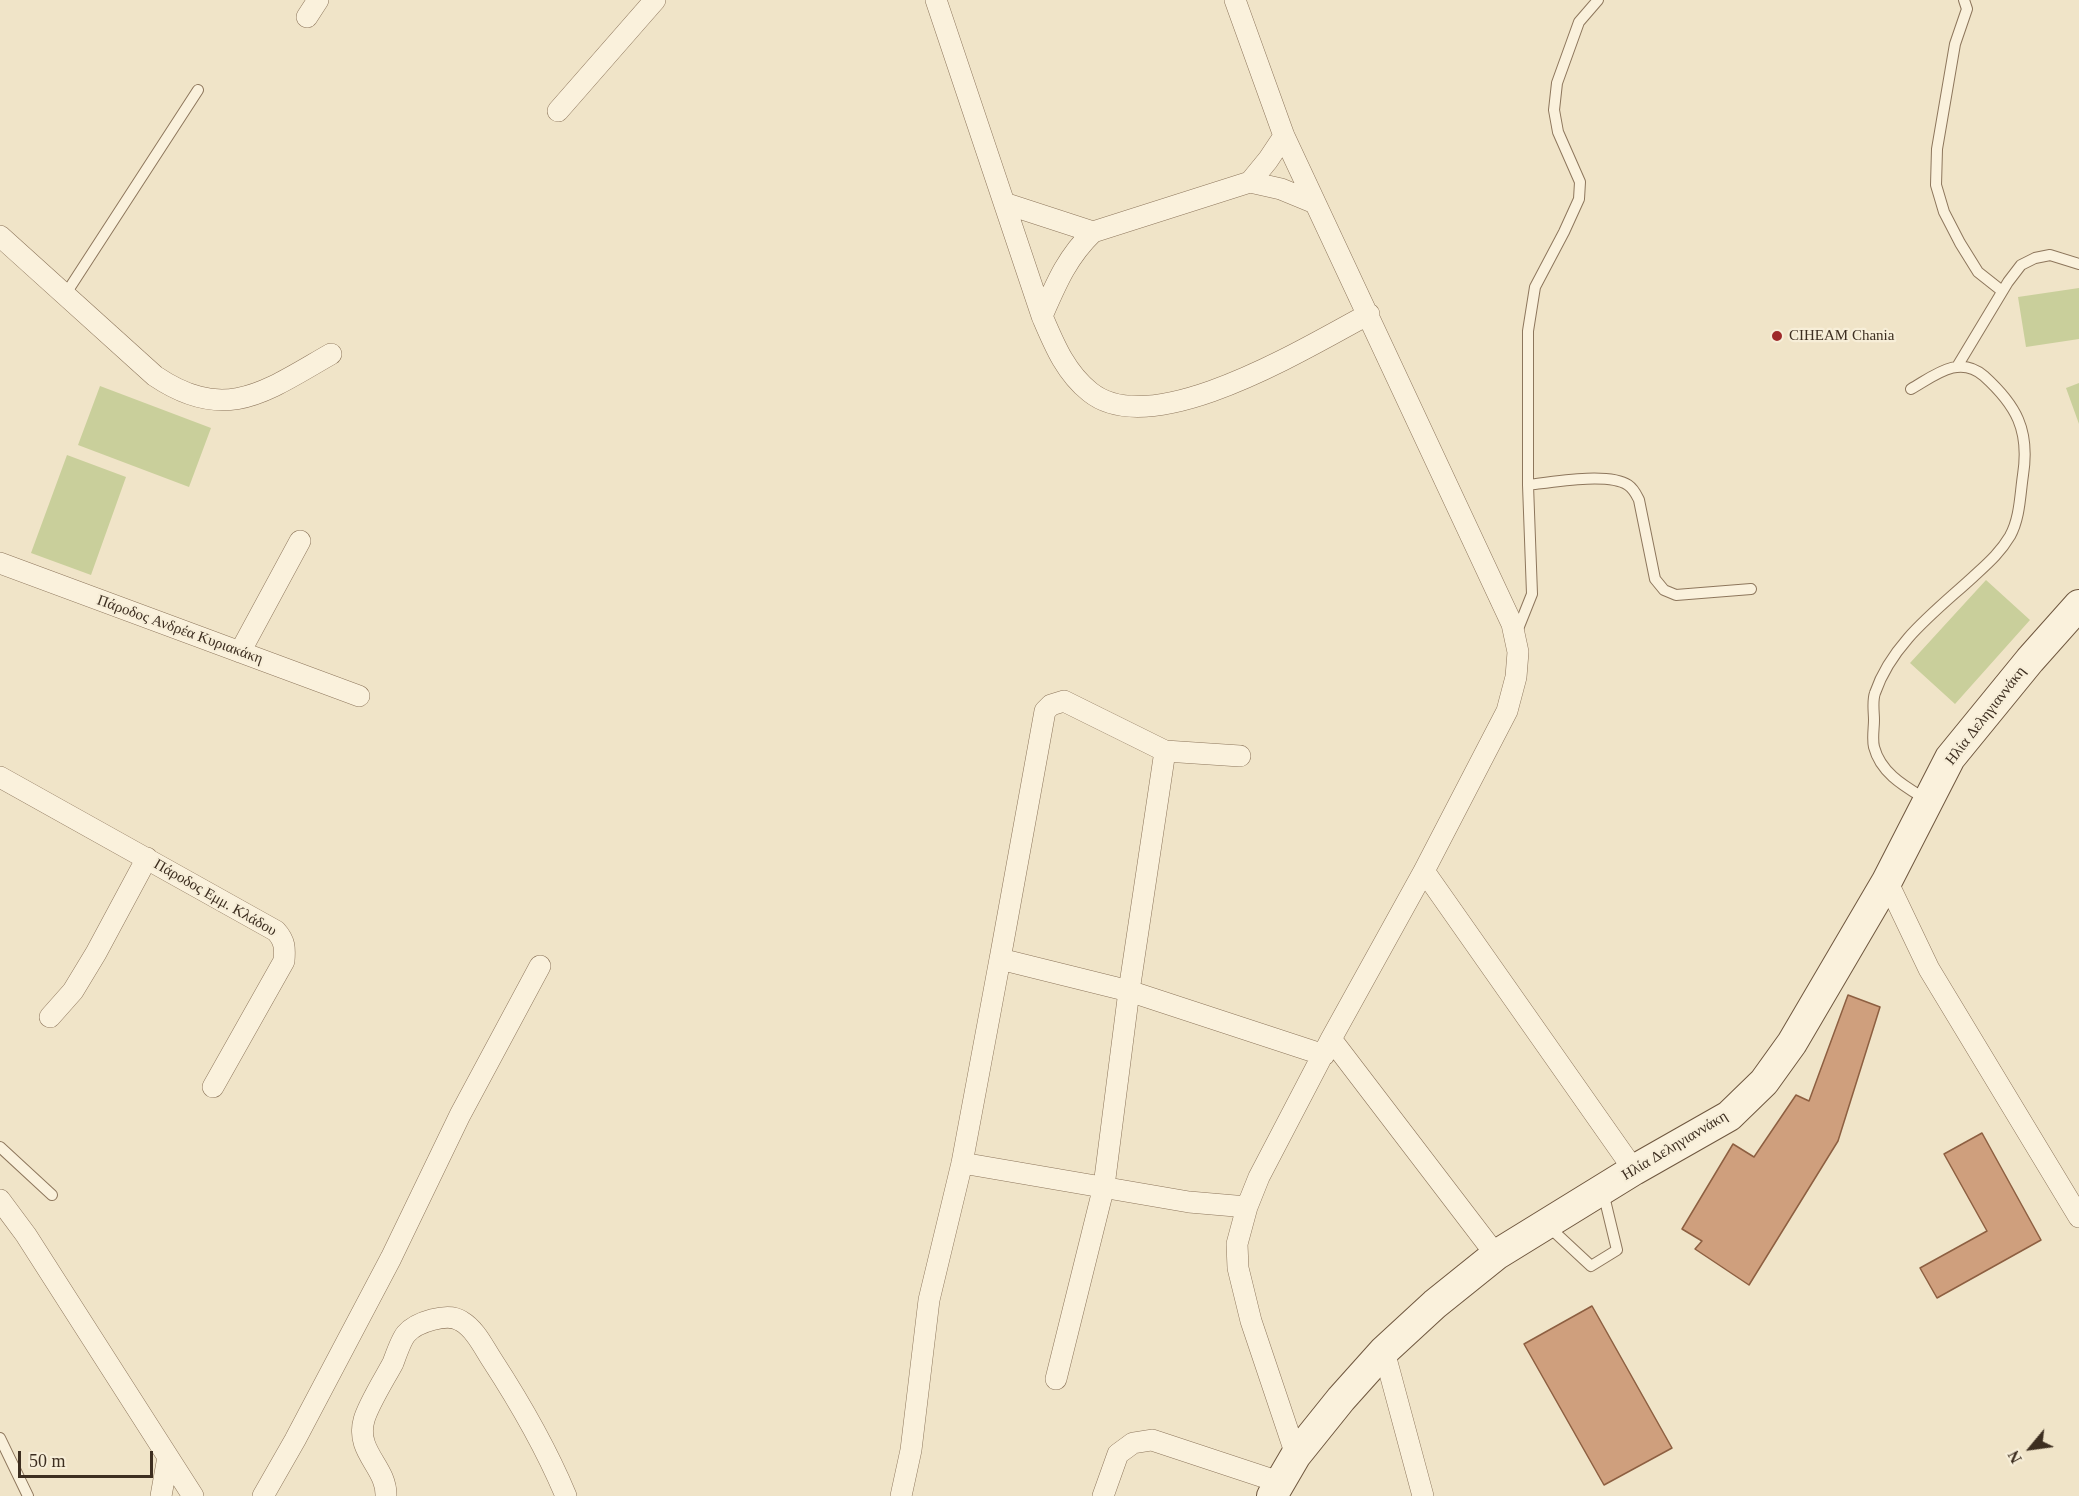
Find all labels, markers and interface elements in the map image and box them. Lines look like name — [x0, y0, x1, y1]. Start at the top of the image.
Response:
place label: CIHEAM Chania — [1789, 327, 1894, 345]
marker: CIHEAM Chania — [1770, 329, 1784, 343]
street label: Πάροδος Ανδρέα Κυριακάκη — [95, 592, 265, 668]
street label: Ηλία Δεληγιαννάκη — [1942, 663, 2030, 769]
street label: Πάροδος Εμμ. Κλάδου — [150, 856, 280, 940]
street label: Ηλία Δεληγιαννάκη — [1619, 1107, 1731, 1185]
north arrow — [2001, 1418, 2061, 1478]
scale bar — [21, 1439, 156, 1477]
text: N — [2005, 1448, 2025, 1466]
text: 50 m — [29, 1451, 66, 1471]

